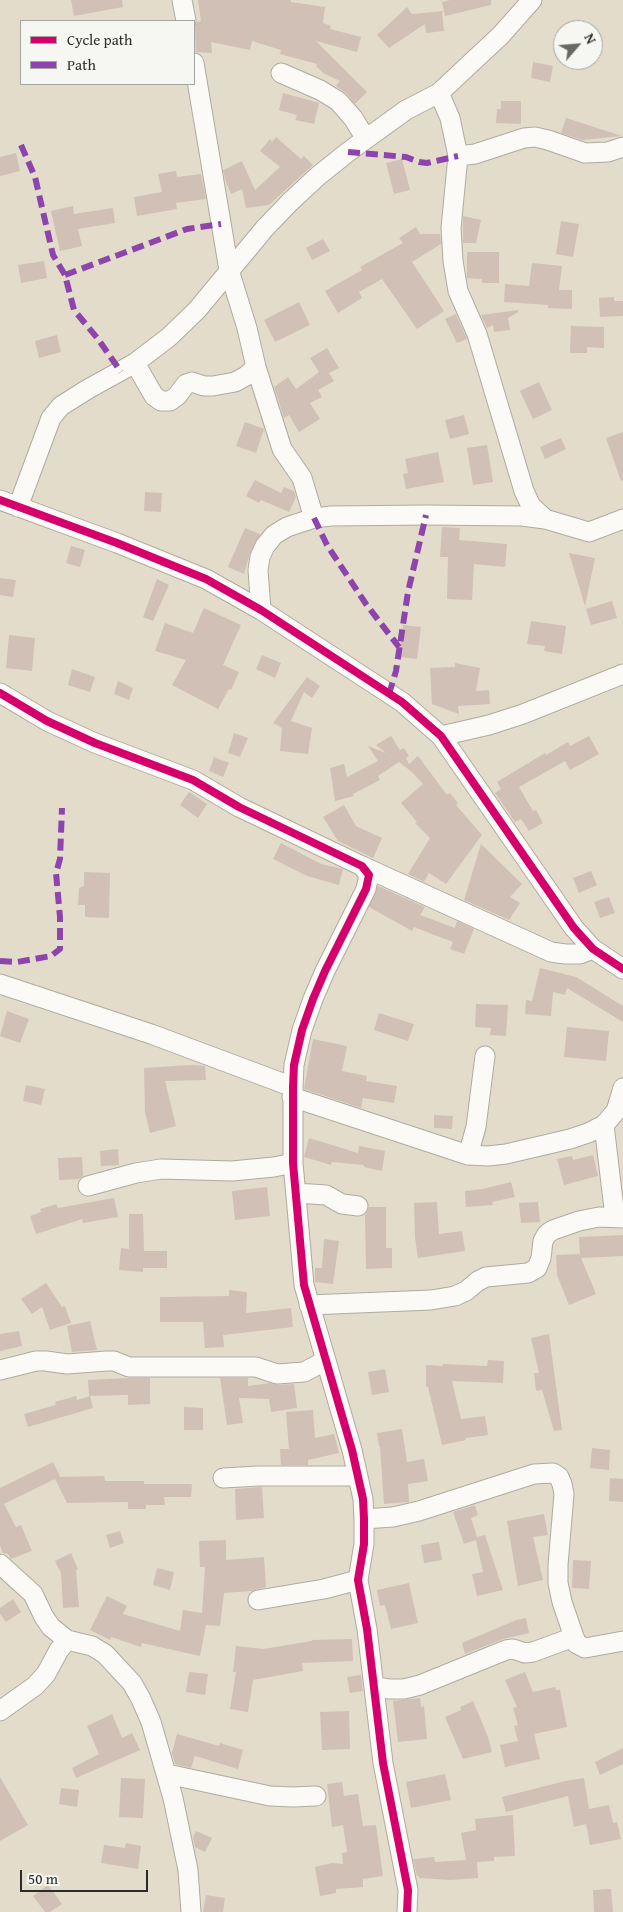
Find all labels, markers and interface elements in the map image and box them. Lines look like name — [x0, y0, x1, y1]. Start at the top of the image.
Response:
legend — [20, 20, 195, 85]
north arrow — [553, 20, 603, 70]
text: Cycle path — [67, 29, 133, 50]
text: N — [579, 30, 602, 47]
text: Path — [67, 54, 96, 75]
scale bar — [22, 1860, 150, 1892]
text: 50 m — [28, 1868, 58, 1889]

